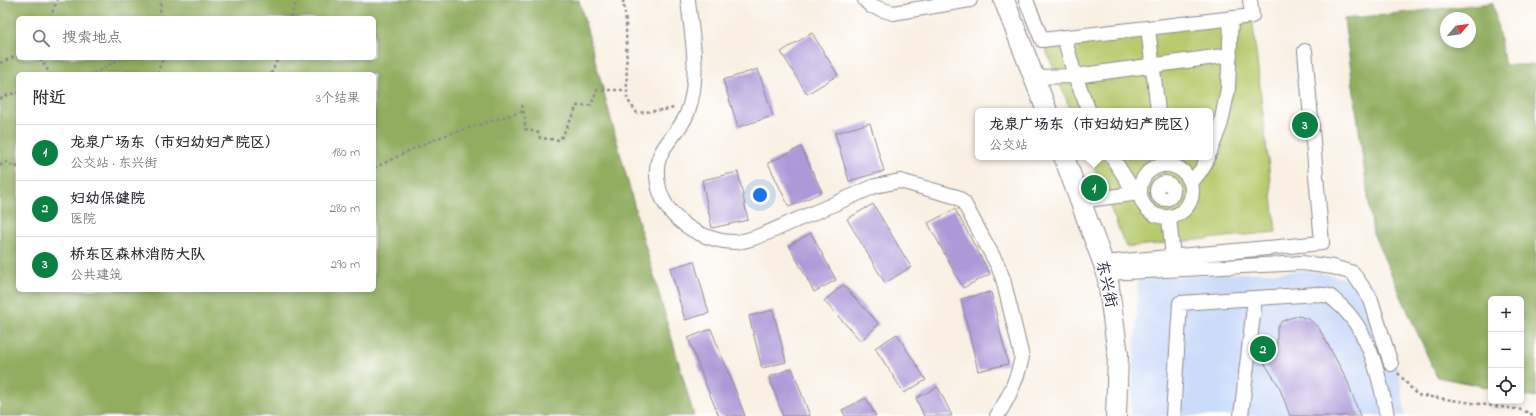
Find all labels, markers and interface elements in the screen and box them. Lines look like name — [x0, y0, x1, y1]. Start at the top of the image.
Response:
north arrow — [1440, 12, 1476, 48]
search box — [16, 16, 376, 60]
icon: search — [30, 27, 52, 49]
text: 搜索地点 — [62, 27, 122, 49]
text: 附近 — [32, 86, 66, 111]
text: 3个结果 — [316, 89, 360, 108]
popup — [975, 108, 1213, 160]
pin: 3 — [1292, 110, 1318, 140]
text: 龙泉广场东（市妇幼妇产院区） — [989, 114, 1199, 136]
text: 龙泉广场东（市妇幼妇产院区） — [70, 132, 280, 154]
text: 公交站 — [989, 136, 1028, 155]
text: 1 — [43, 143, 47, 162]
text: 180 m — [332, 143, 360, 162]
text: 公交站 · 东兴街 — [70, 154, 157, 173]
pin: 1 — [1081, 173, 1107, 203]
your location — [750, 185, 770, 205]
text: 妇幼保健院 — [70, 188, 145, 210]
text: 2 — [42, 199, 48, 218]
text: 280 m — [330, 199, 360, 218]
text: 医院 — [70, 210, 96, 229]
text: 桥东区森林消防大队 — [70, 244, 205, 266]
text: 3 — [42, 255, 48, 274]
text: 290 m — [331, 255, 360, 274]
street label: 东兴街 — [1089, 258, 1123, 310]
text: 公共建筑 — [70, 266, 122, 285]
map controls — [1488, 296, 1524, 404]
button: + — [1488, 296, 1524, 332]
button: − — [1488, 332, 1524, 368]
pin: 2 — [1250, 334, 1276, 364]
button: locate — [1488, 368, 1524, 404]

